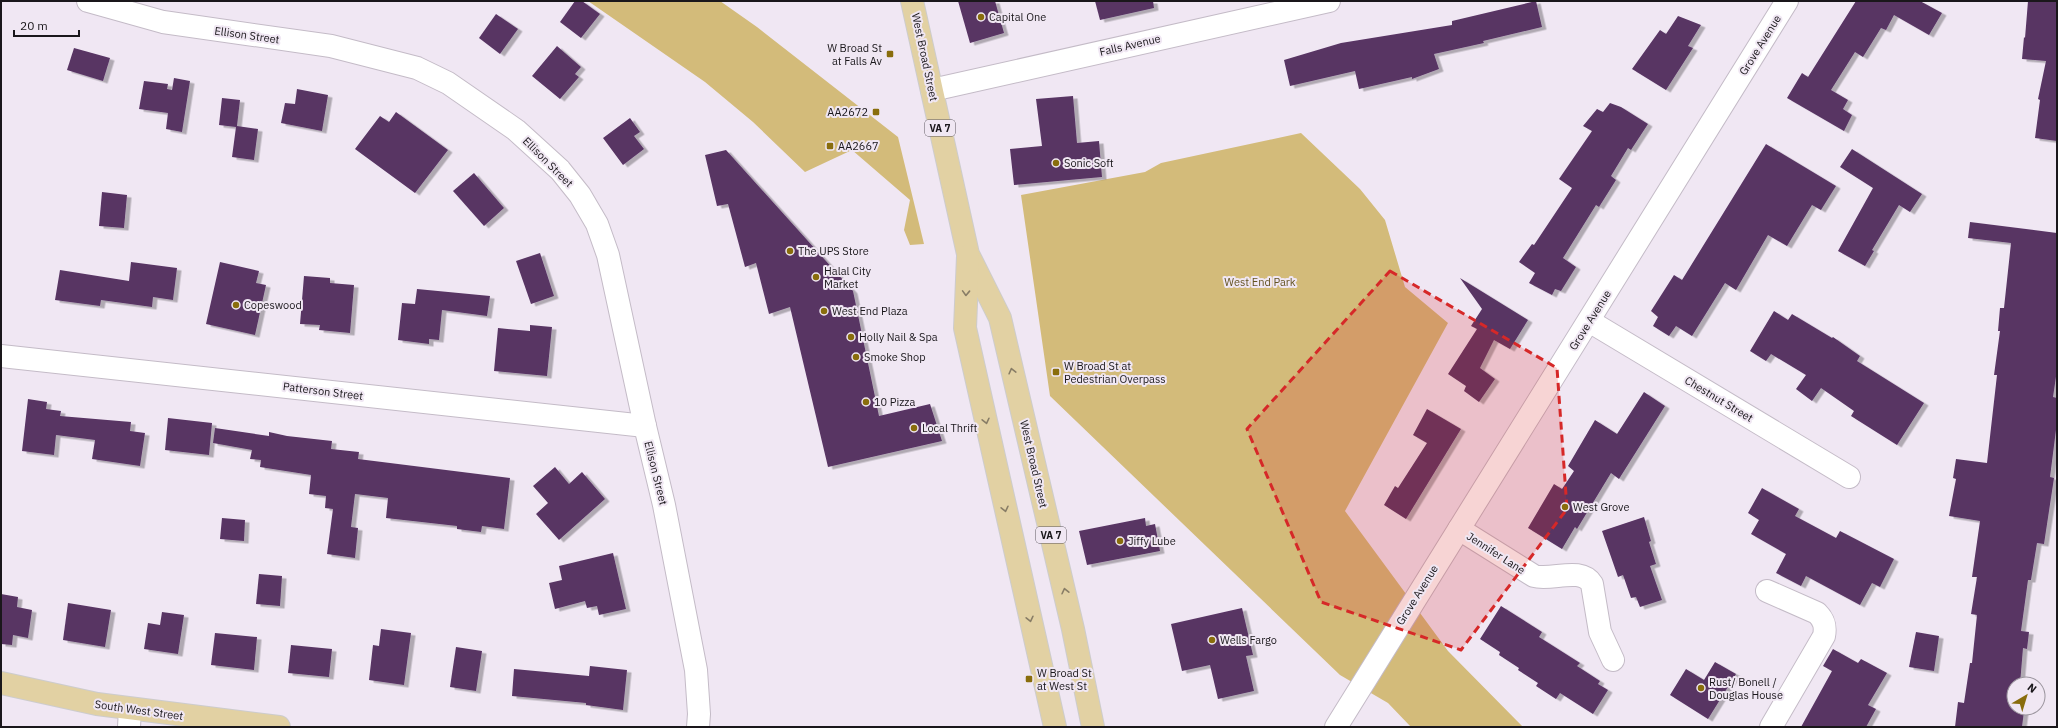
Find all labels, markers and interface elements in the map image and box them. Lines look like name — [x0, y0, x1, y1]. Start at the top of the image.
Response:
place label: Capital One — [989, 10, 1046, 24]
scale bar — [14, 12, 79, 38]
street label: West Broad Street — [909, 12, 941, 102]
marker: Capital One — [976, 12, 986, 22]
street label: Grove Avenue — [1736, 12, 1784, 78]
text: 20 m — [20, 18, 48, 33]
street label: Ellison Street — [214, 24, 281, 47]
street label: Falls Avenue — [1098, 31, 1162, 59]
place label: W Broad St at Falls Av — [827, 41, 883, 68]
marker: W Broad St at Falls Av — [885, 49, 895, 59]
place label: AA2672 — [827, 105, 868, 119]
marker: AA2672 — [871, 107, 881, 117]
road number: VA 7 — [925, 120, 955, 136]
street label: Ellison Street — [520, 134, 576, 190]
place label: AA2667 — [838, 139, 879, 153]
marker: AA2667 — [825, 141, 835, 151]
place label: Sonic Soft — [1064, 156, 1114, 170]
marker: Sonic Soft — [1051, 158, 1061, 168]
place label: The UPS Store — [798, 244, 869, 258]
marker: The UPS Store — [785, 246, 795, 256]
place label: Halal City Market — [824, 264, 872, 291]
marker: Halal City Market — [811, 272, 821, 282]
park label: West End Park — [1224, 275, 1296, 289]
street label: Grove Avenue — [1566, 287, 1614, 353]
one-way arrow — [962, 290, 971, 296]
place label: Copeswood — [244, 298, 302, 312]
marker: Copeswood — [231, 300, 241, 310]
place label: West End Plaza — [832, 304, 908, 318]
marker: West End Plaza — [819, 306, 829, 316]
place label: Holly Nail & Spa — [859, 330, 938, 344]
marker: Holly Nail & Spa — [846, 332, 856, 342]
place label: Smoke Shop — [864, 350, 926, 364]
marker: Smoke Shop — [851, 352, 861, 362]
place label: W Broad St at Pedestrian Overpass — [1064, 359, 1166, 386]
marker: W Broad St at Pedestrian Overpass — [1051, 367, 1061, 377]
one-way arrow — [1008, 368, 1016, 374]
street label: Chestnut Street — [1682, 373, 1756, 425]
street label: Patterson Street — [282, 379, 364, 403]
place label: 10 Pizza — [874, 395, 915, 409]
marker: 10 Pizza — [861, 397, 871, 407]
one-way arrow — [981, 418, 989, 424]
street label: West Broad Street — [1017, 419, 1051, 509]
place label: Local Thrift — [922, 421, 977, 435]
marker: Local Thrift — [909, 423, 919, 433]
street label: Ellison Street — [641, 439, 671, 507]
place label: West Grove — [1573, 500, 1629, 514]
marker: West Grove — [1560, 502, 1570, 512]
one-way arrow — [1001, 506, 1009, 512]
road number: VA 7 — [1036, 527, 1066, 543]
street label: Jennifer Lane — [1464, 529, 1528, 577]
place label: Jiffy Lube — [1128, 534, 1176, 548]
marker: Jiffy Lube — [1115, 536, 1125, 546]
street label: Grove Avenue — [1393, 562, 1441, 628]
one-way arrow — [1061, 588, 1069, 595]
one-way arrow — [1025, 616, 1033, 622]
place label: Wells Fargo — [1220, 633, 1277, 647]
marker: Wells Fargo — [1207, 635, 1217, 645]
place label: W Broad St at West St — [1037, 666, 1092, 693]
marker: W Broad St at West St — [1024, 674, 1034, 684]
place label: Rust/ Bonell / Douglas House — [1709, 675, 1783, 702]
north arrow — [2006, 676, 2046, 716]
text: N — [2025, 680, 2040, 696]
marker: Rust/ Bonell / Douglas House — [1696, 683, 1706, 693]
street label: South West Street — [94, 697, 184, 723]

